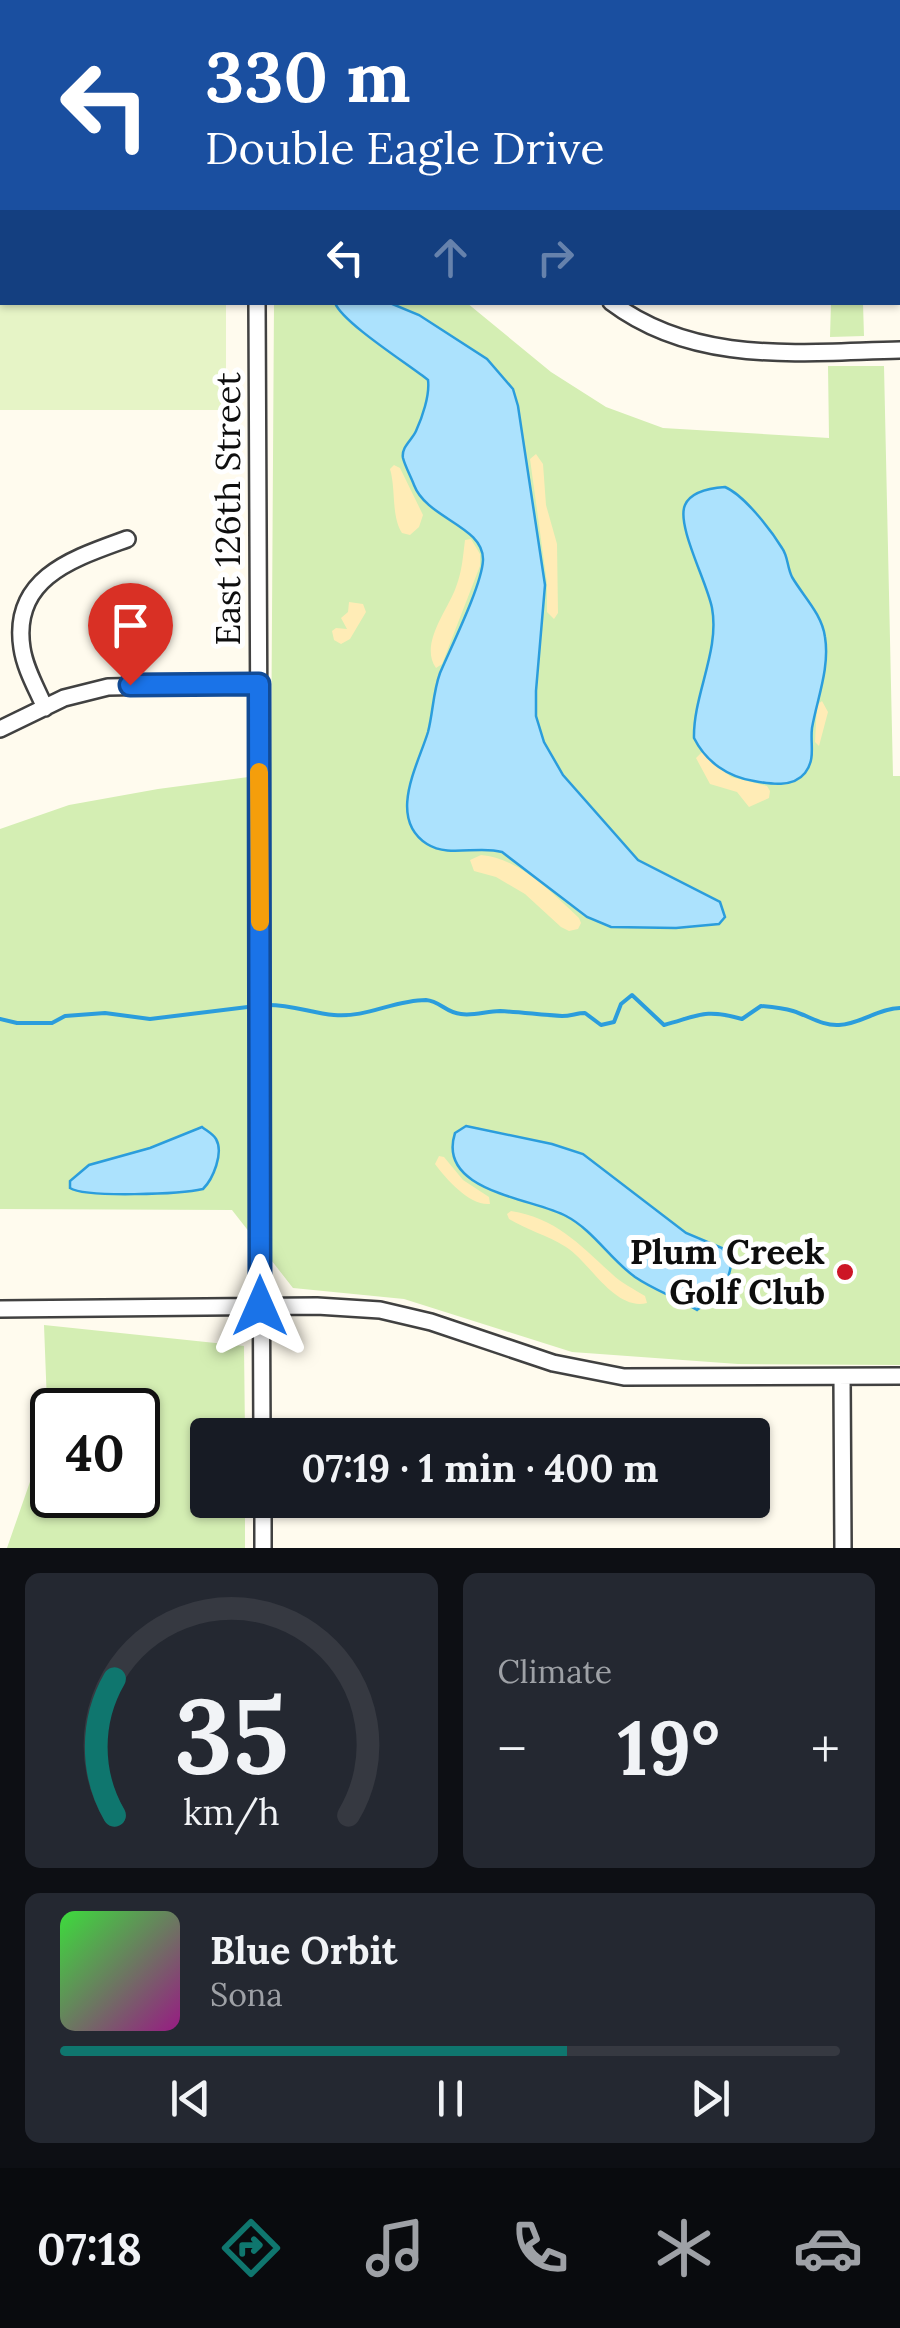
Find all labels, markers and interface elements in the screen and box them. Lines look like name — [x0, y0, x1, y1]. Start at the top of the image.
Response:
text: 330 m — [205, 32, 411, 121]
icon: left — [40, 40, 170, 170]
text: Double Eagle Drive — [205, 119, 605, 176]
icon: left — [318, 230, 373, 285]
icon: ahead — [423, 230, 478, 285]
icon: right — [528, 230, 583, 285]
street label: East 126th Street — [205, 372, 250, 646]
pin — [88, 583, 173, 686]
icon: arrive — [103, 598, 158, 653]
place label: Plum Creek Golf Club — [630, 1229, 825, 1314]
position arrow — [208, 1254, 312, 1358]
marker: Plum Creek Golf Club — [834, 1261, 856, 1283]
speed limit sign: 40 — [30, 1388, 160, 1518]
text: 07:19 · 1 min · 400 m — [301, 1444, 659, 1492]
text: Climate — [498, 1651, 612, 1692]
text: 35 — [174, 1668, 288, 1801]
text: 19° — [618, 1700, 720, 1796]
text: − — [498, 1714, 527, 1784]
text: + — [811, 1714, 840, 1784]
text: km/h — [183, 1789, 280, 1835]
text: Blue Orbit — [210, 1926, 397, 1974]
text: Sona — [210, 1974, 283, 2015]
icon: previous — [163, 2071, 218, 2126]
icon: pause — [423, 2071, 478, 2126]
icon: next — [683, 2071, 738, 2126]
icon: directions — [216, 2213, 286, 2283]
icon: music — [360, 2213, 430, 2283]
icon: phone — [505, 2213, 575, 2283]
icon: climate — [649, 2213, 719, 2283]
icon: car — [793, 2213, 863, 2283]
text: 07:18 — [37, 2220, 142, 2277]

